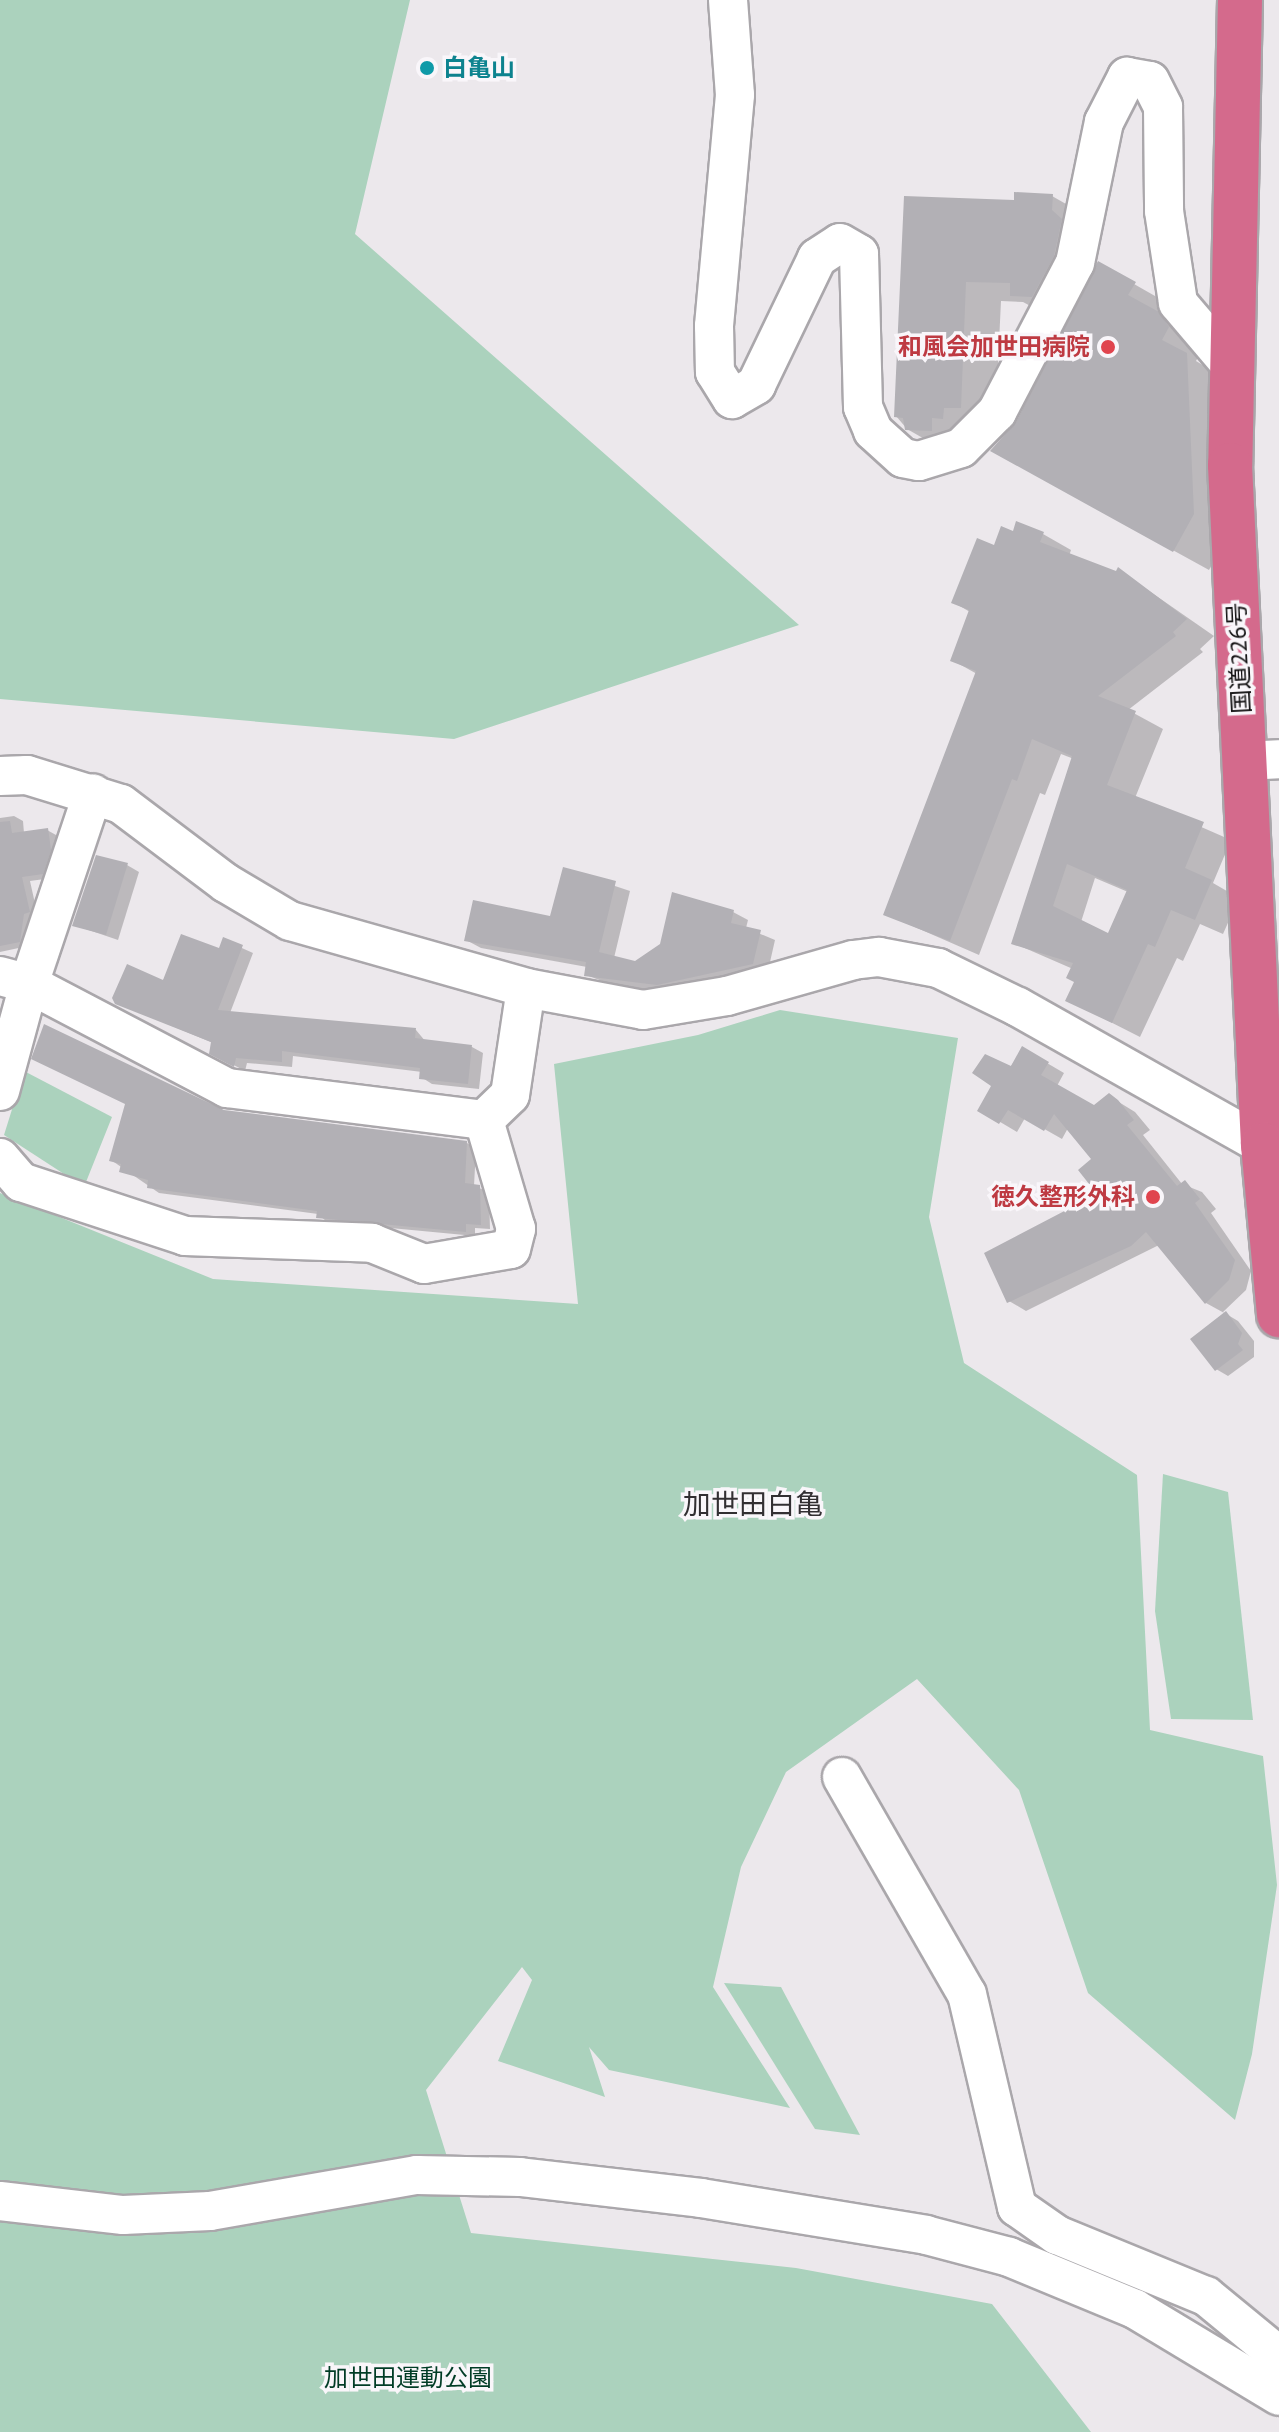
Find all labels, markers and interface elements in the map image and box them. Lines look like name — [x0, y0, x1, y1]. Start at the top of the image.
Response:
place label: 白亀山 — [443, 54, 515, 82]
marker: 白亀山 — [418, 59, 436, 77]
place label: 和風会加世田病院 — [898, 333, 1090, 361]
marker: 和風会加世田病院 — [1097, 336, 1119, 358]
street label: 国道226号 — [1222, 602, 1256, 714]
place label: 徳久整形外科 — [991, 1183, 1135, 1211]
marker: 徳久整形外科 — [1142, 1186, 1164, 1208]
district label: 加世田白亀 — [683, 1487, 823, 1521]
park label: 加世田運動公園 — [324, 2364, 492, 2392]

